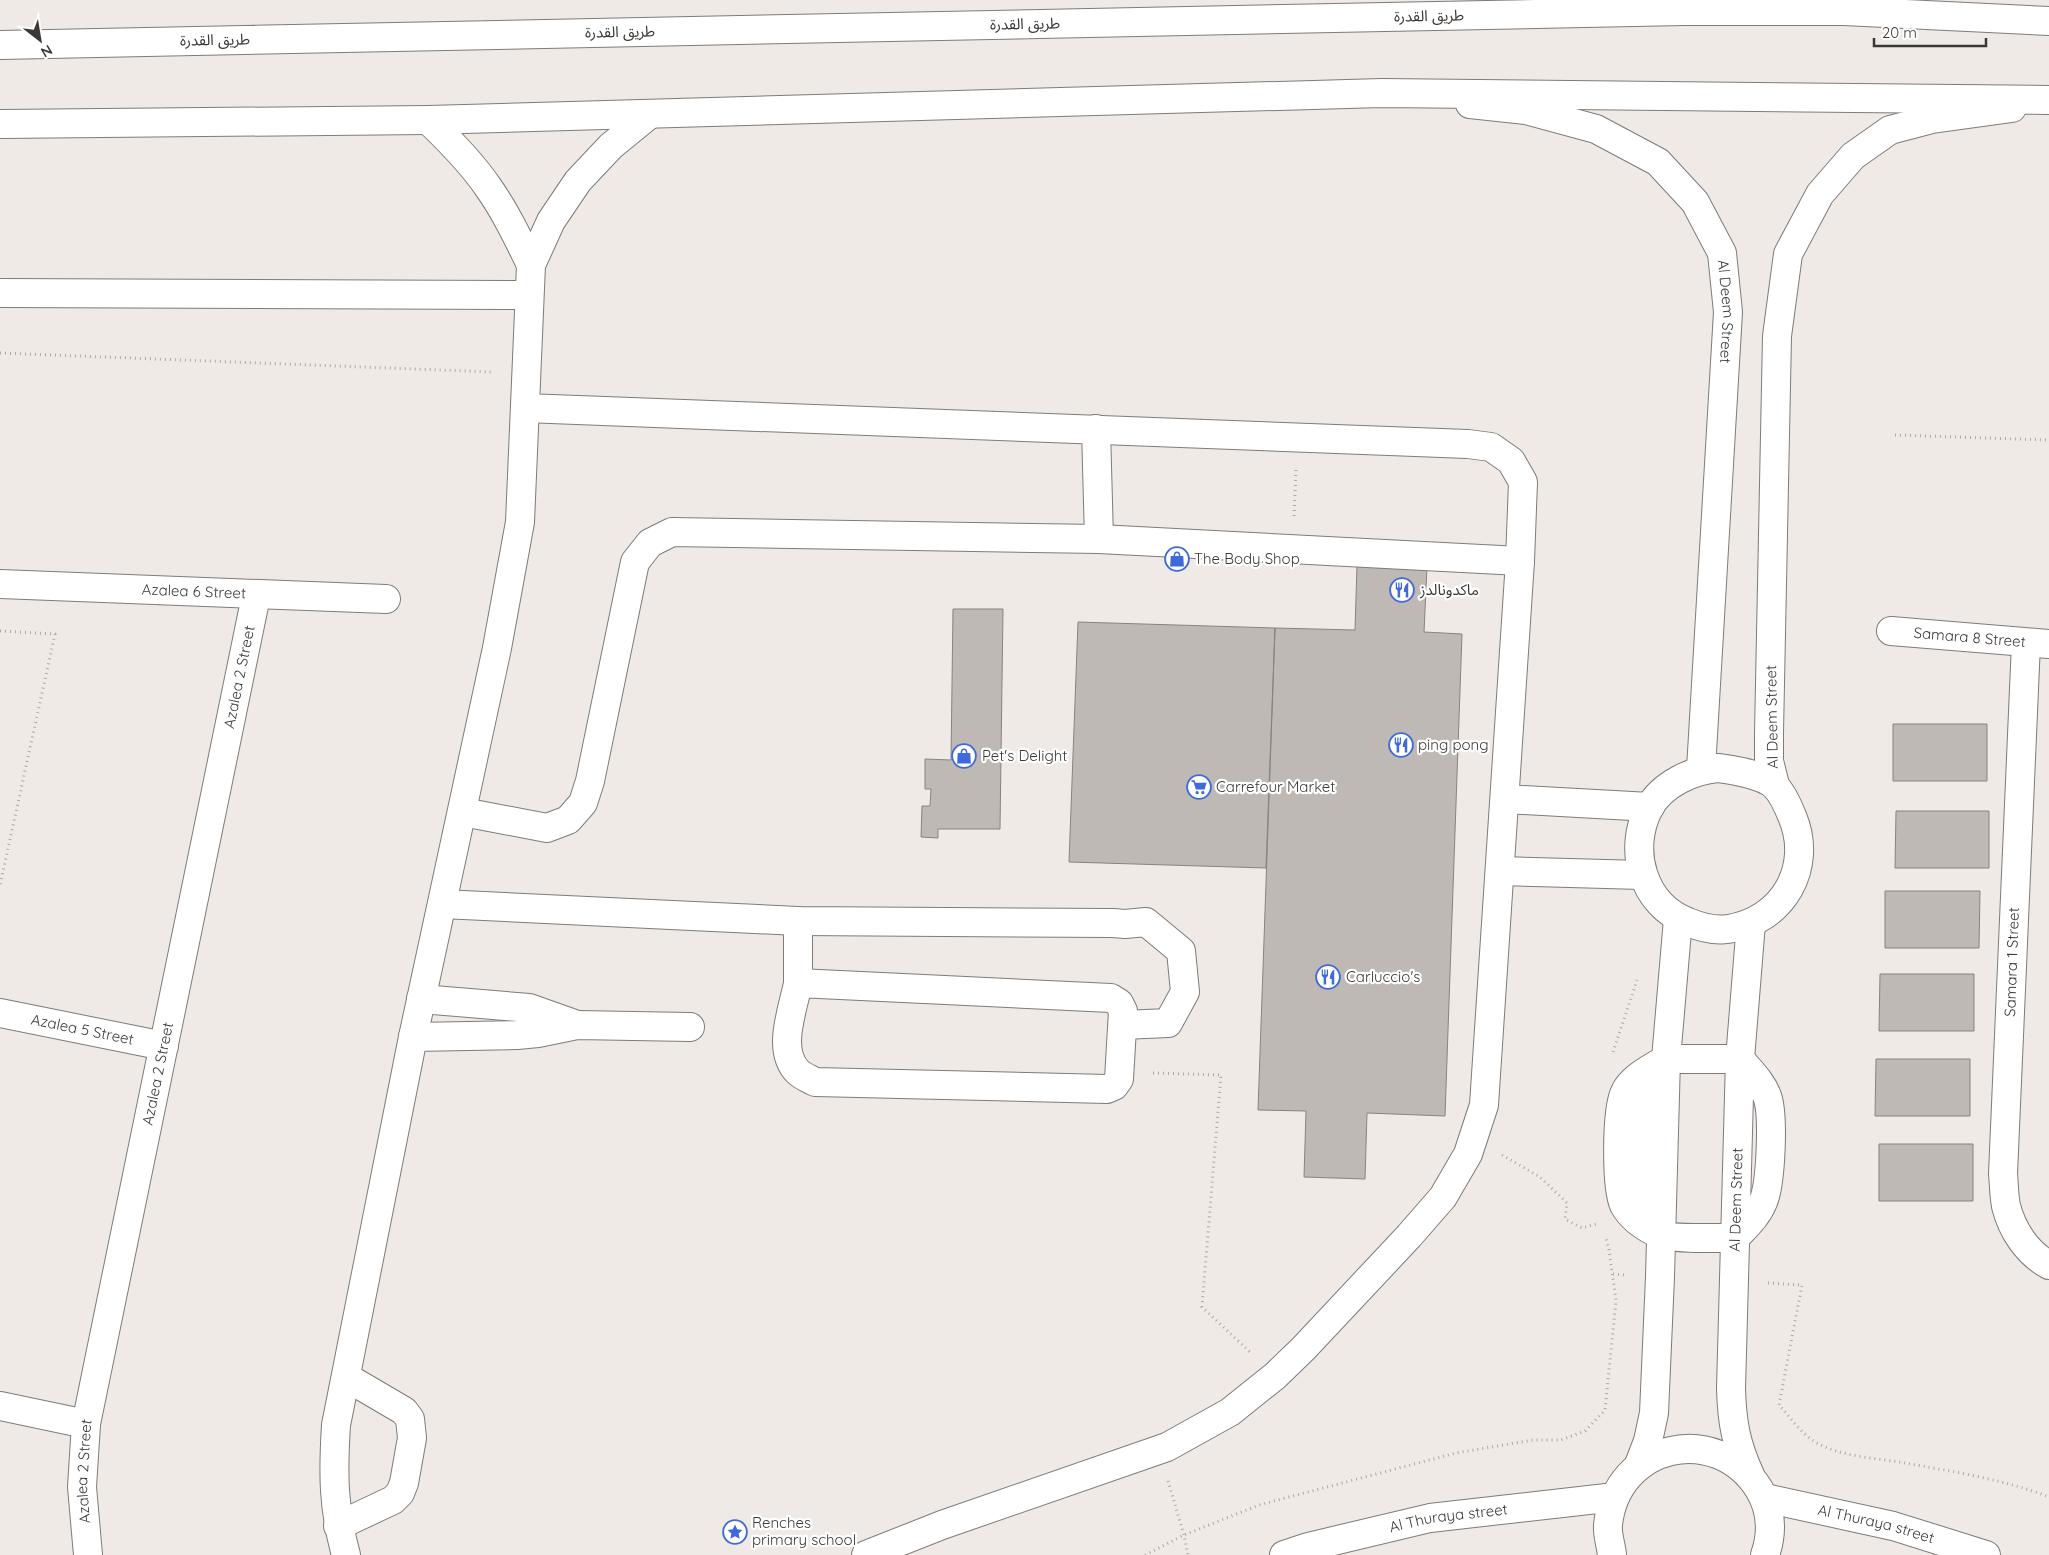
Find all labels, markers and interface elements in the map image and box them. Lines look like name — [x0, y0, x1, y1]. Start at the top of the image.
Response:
street label: طريق القدرة — [1394, 5, 1464, 27]
street label: طريق القدرة — [990, 13, 1060, 35]
north arrow — [15, 15, 65, 65]
scale bar — [1874, 15, 1986, 47]
street label: طريق القدرة — [585, 21, 655, 43]
text: 20 m — [1882, 23, 1917, 42]
street label: طريق القدرة — [180, 29, 250, 51]
text: N — [38, 41, 56, 62]
street label: Al Deem Street — [1714, 259, 1739, 364]
shop icon: The Body Shop — [1164, 546, 1190, 572]
place label: The Body Shop — [1194, 549, 1300, 568]
restaurant icon: ماكدونالدز — [1389, 577, 1415, 603]
street label: Azalea 6 Street — [141, 580, 246, 603]
place label: ماكدونالدز — [1419, 580, 1479, 599]
street label: Samara 8 Street — [1913, 623, 2027, 651]
street label: Azalea 2 Street — [219, 624, 259, 730]
street label: Al Deem Street — [1761, 665, 1782, 769]
restaurant icon: ping pong — [1388, 732, 1414, 758]
place label: ping pong — [1418, 735, 1489, 754]
shop icon: Pet's Delight — [951, 743, 977, 769]
place label: Pet's Delight — [982, 746, 1067, 765]
supermarket icon: Carrefour Market — [1186, 774, 1212, 800]
place label: Carrefour Market — [1216, 777, 1335, 796]
street label: Samara 1 Street — [2000, 907, 2023, 1017]
restaurant icon: Carluccio's — [1315, 964, 1341, 990]
place label: Carluccio's — [1346, 967, 1420, 986]
street label: Azalea 5 Street — [29, 1009, 135, 1049]
street label: Azalea 2 Street — [138, 1020, 177, 1127]
street label: Al Deem Street — [1725, 1148, 1747, 1252]
street label: Azalea 2 Street — [72, 1417, 96, 1524]
street label: Al Thuraya street — [1387, 1499, 1509, 1536]
street label: Al Thuraya street — [1816, 1500, 1937, 1547]
place label: Renches primary school — [752, 1513, 856, 1549]
place icon: Renches primary school — [722, 1519, 748, 1545]

